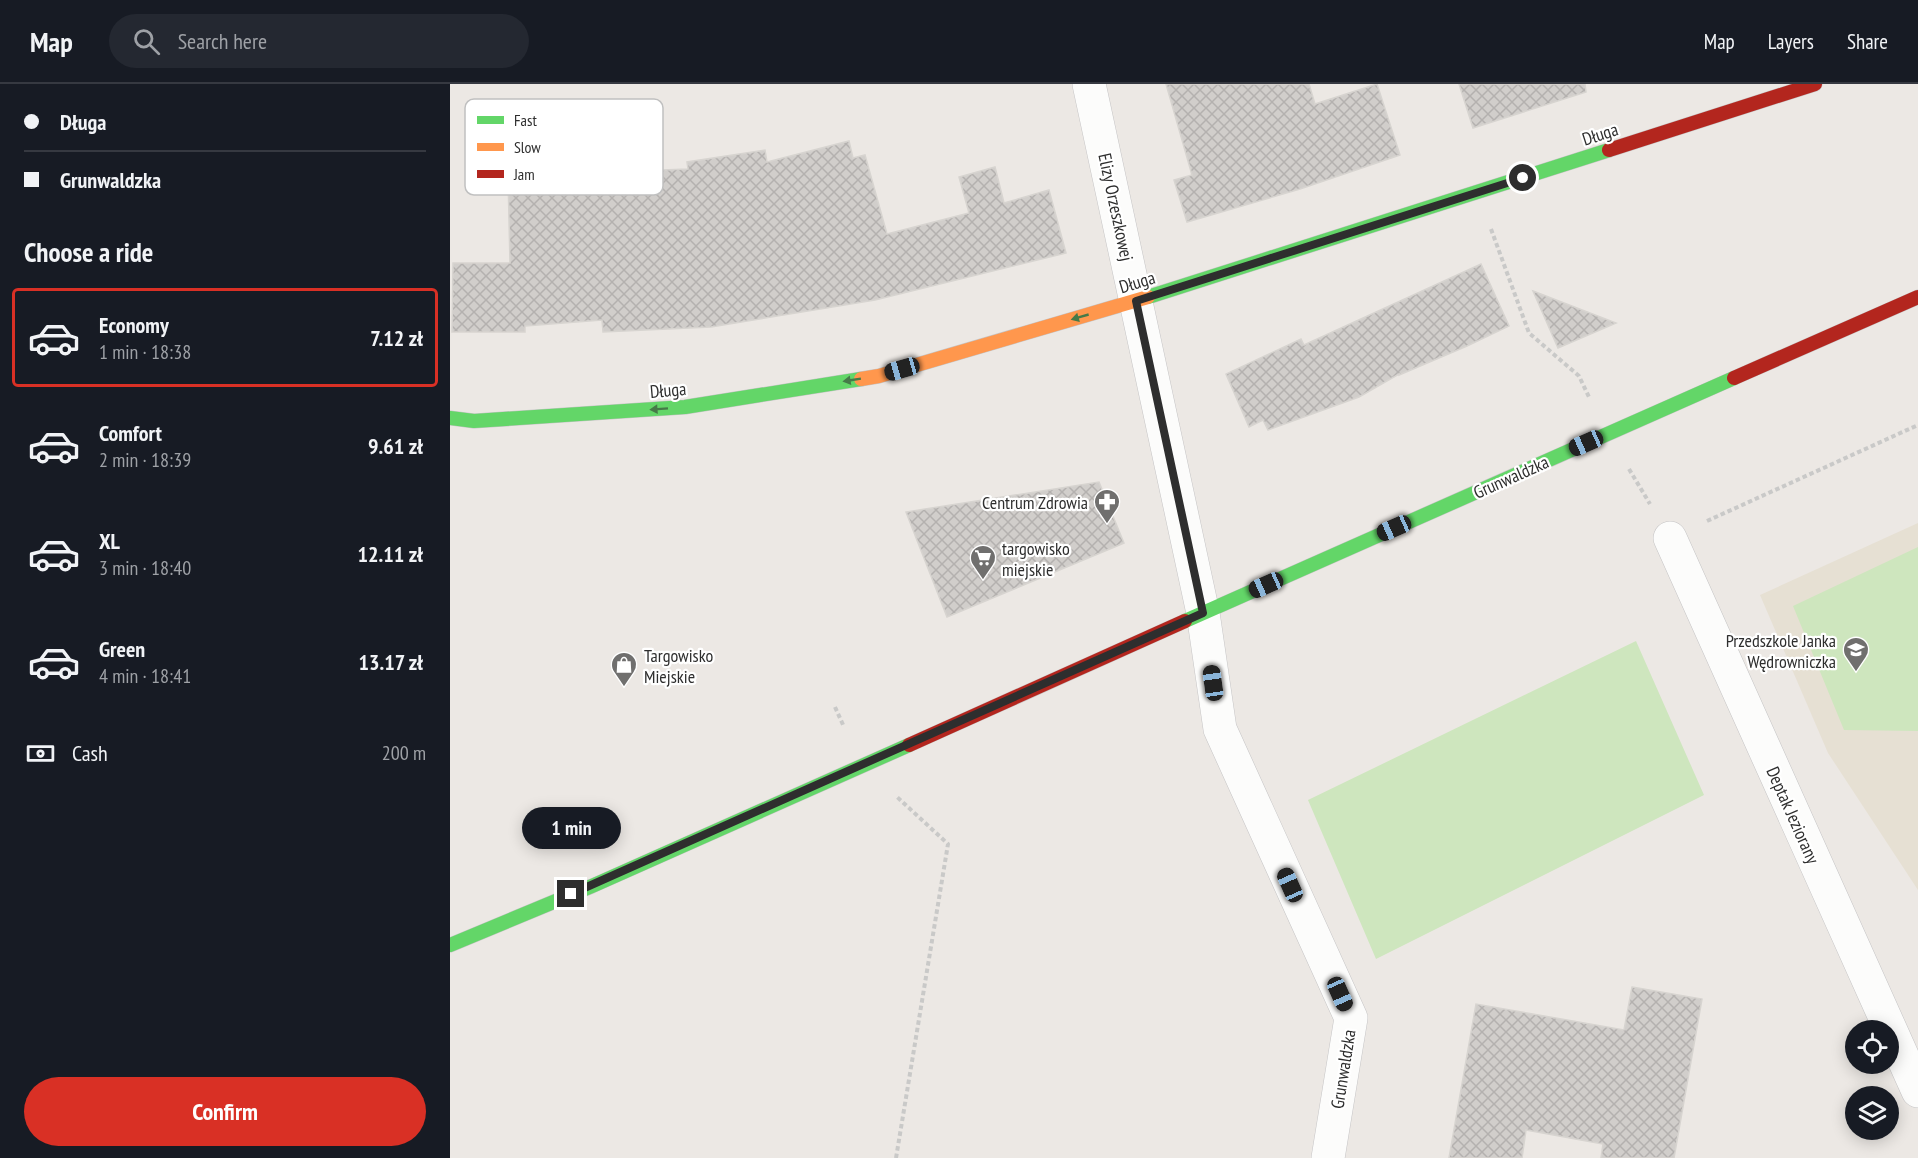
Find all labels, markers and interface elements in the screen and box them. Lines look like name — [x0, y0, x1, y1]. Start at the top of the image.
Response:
search box — [109, 14, 529, 68]
text: Map — [30, 23, 73, 60]
icon: search — [130, 25, 163, 58]
text: Search here — [178, 27, 267, 55]
text: Map — [1704, 28, 1735, 55]
text: Layers — [1768, 28, 1814, 55]
text: Share — [1847, 28, 1888, 55]
legend — [465, 99, 663, 195]
text: Długa — [60, 108, 106, 136]
text: Fast — [514, 110, 537, 130]
street label: Długa — [1579, 117, 1621, 151]
text: Slow — [514, 137, 541, 157]
street label: Elizy Orzeszkowej — [1093, 151, 1139, 263]
text: Jam — [513, 164, 535, 184]
route start — [1509, 164, 1536, 191]
text: Grunwaldzka — [60, 166, 161, 194]
text: Choose a ride — [24, 235, 153, 269]
street label: Długa — [1116, 266, 1158, 298]
icon: car — [27, 311, 81, 365]
text: Economy — [99, 311, 169, 339]
one-way arrow — [1071, 313, 1089, 322]
text: 7.12 zł — [370, 324, 423, 352]
text: 1 min · 18:38 — [99, 339, 191, 365]
car — [882, 355, 922, 383]
one-way arrow — [842, 376, 861, 385]
street label: Długa — [649, 377, 687, 403]
one-way arrow — [649, 404, 668, 413]
icon: car — [27, 419, 81, 473]
text: Comfort — [99, 419, 162, 447]
car — [1566, 427, 1606, 459]
text: 9.61 zł — [368, 432, 423, 460]
text: 2 min · 18:39 — [99, 447, 191, 473]
street label: Grunwaldzka — [1470, 450, 1552, 504]
pharmacy icon: Centrum Zdrowia — [1092, 487, 1122, 525]
place label: Centrum Zdrowia — [982, 491, 1088, 514]
car — [1374, 512, 1414, 544]
icon: car — [27, 527, 81, 581]
text: XL — [99, 527, 120, 555]
place label: targowisko miejskie — [1002, 537, 1070, 581]
text: 12.11 zł — [358, 540, 423, 568]
supermarket icon: targowisko miejskie — [968, 543, 998, 581]
text: 3 min · 18:40 — [99, 555, 191, 581]
car — [1246, 569, 1286, 601]
place label: Przedszkole Janka Wędrowniczka — [1726, 629, 1836, 673]
icon: car — [27, 635, 81, 689]
text: Green — [99, 635, 145, 663]
school or university icon: Przedszkole Janka Wędrowniczka — [1841, 635, 1871, 673]
place label: Targowisko Miejskie — [644, 644, 713, 688]
text: 13.17 zł — [358, 648, 423, 676]
shop icon: Targowisko Miejskie — [609, 650, 639, 688]
text: 4 min · 18:41 — [99, 663, 191, 689]
car — [1202, 664, 1224, 702]
icon: cash — [24, 737, 57, 770]
text: Cash — [72, 739, 108, 767]
text: 200 m — [382, 740, 426, 766]
street label: Deptak Jeziorany — [1761, 763, 1825, 867]
callout: 1 min — [522, 807, 620, 849]
text: 1 min — [551, 815, 592, 841]
car — [1274, 865, 1306, 905]
route end — [557, 880, 584, 907]
car — [1324, 974, 1356, 1014]
map controls — [1845, 1020, 1899, 1140]
button: locate — [1845, 1020, 1899, 1074]
street label: Grunwaldzka — [1325, 1028, 1361, 1110]
button: Confirm — [24, 1077, 426, 1146]
button: layers — [1845, 1086, 1899, 1140]

